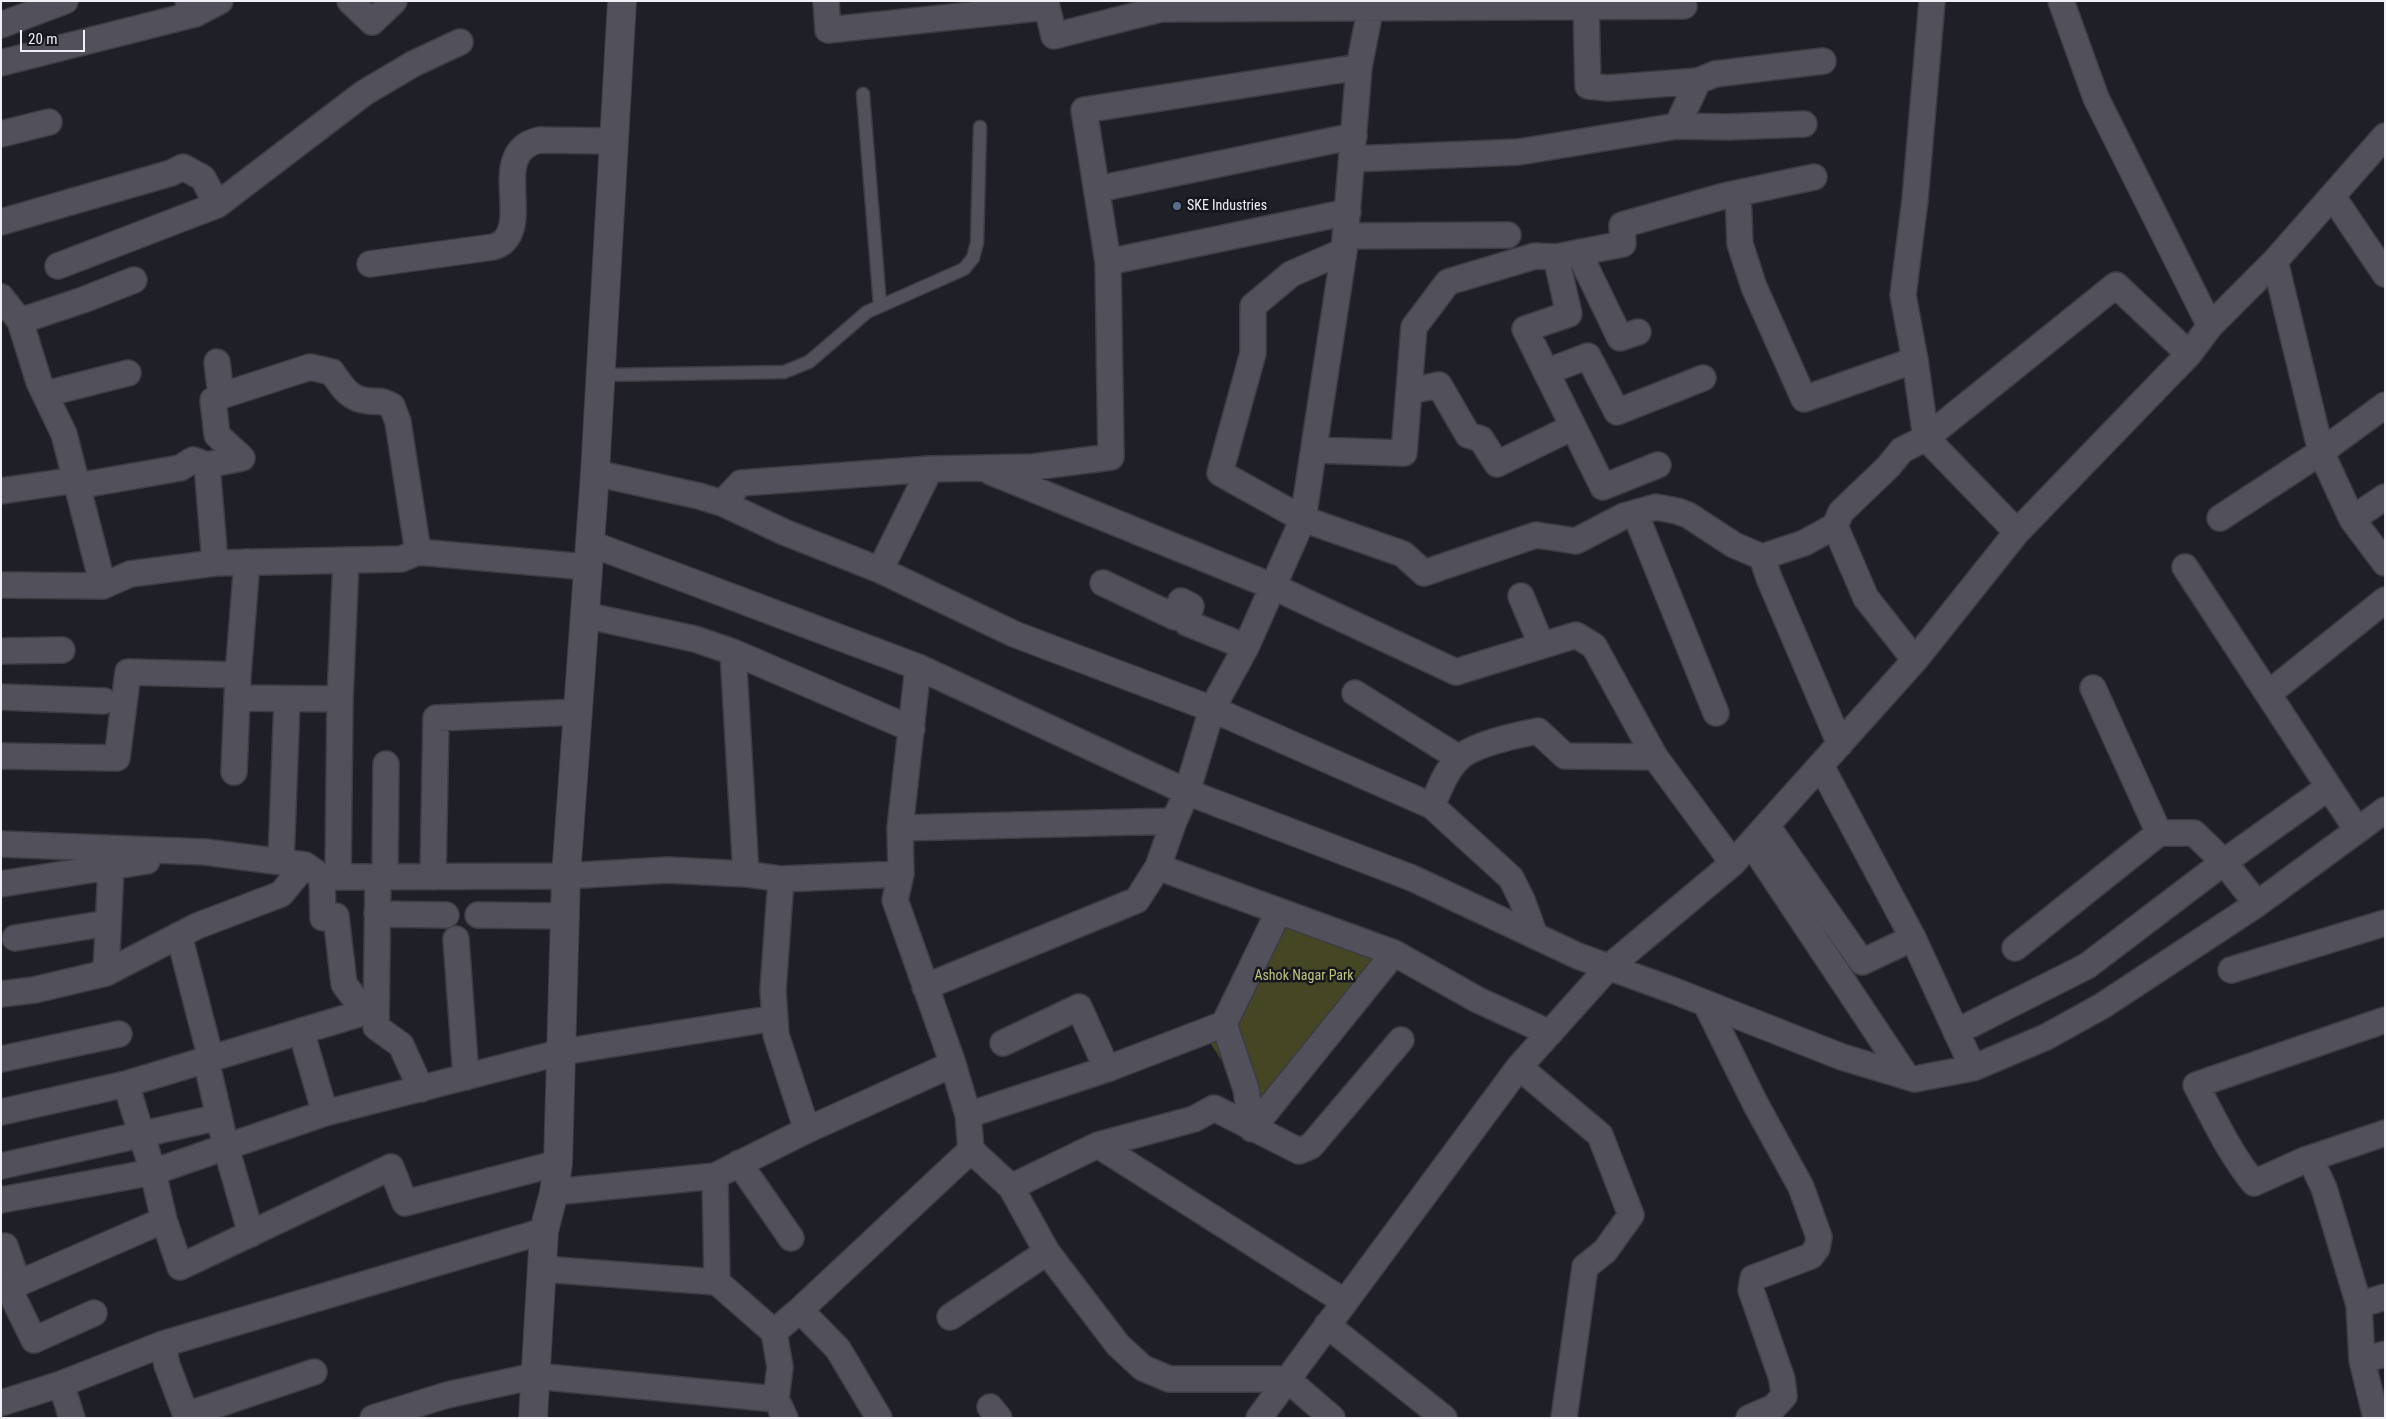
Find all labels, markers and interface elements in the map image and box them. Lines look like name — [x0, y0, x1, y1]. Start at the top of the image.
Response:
scale bar — [22, 20, 88, 52]
text: 20 m — [28, 30, 58, 48]
place label: SKE Industries — [1187, 198, 1267, 214]
marker: SKE Industries — [1171, 200, 1183, 212]
park label: Ashok Nagar Park — [1254, 968, 1354, 984]

